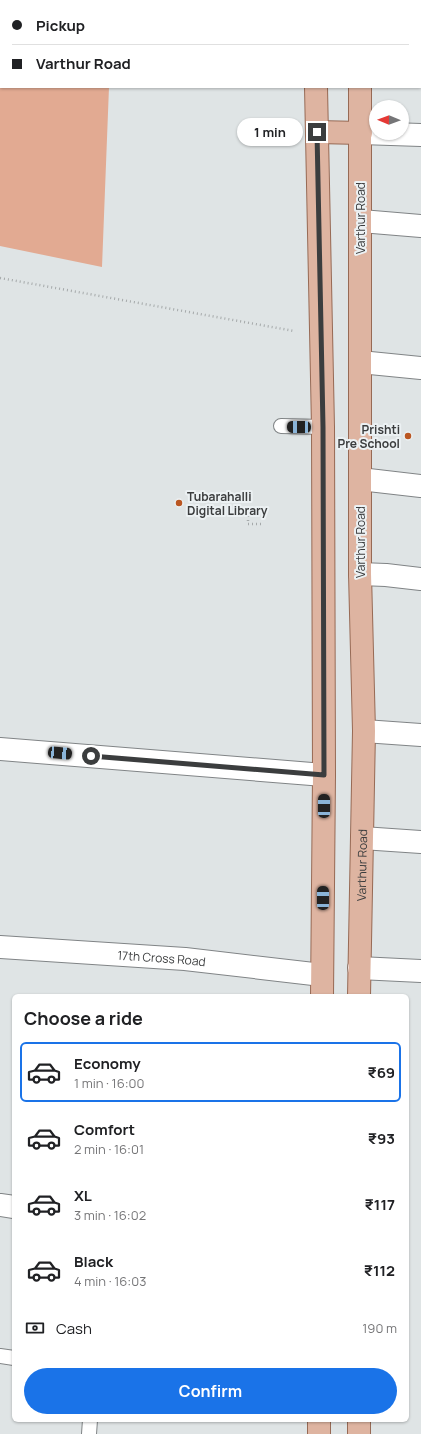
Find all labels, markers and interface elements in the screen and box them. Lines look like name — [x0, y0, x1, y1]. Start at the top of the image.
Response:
text: Pickup — [36, 15, 85, 36]
text: Varthur Road — [36, 53, 131, 74]
north arrow — [369, 100, 409, 140]
map controls — [369, 100, 409, 140]
callout: 1 min — [237, 118, 303, 146]
text: 1 min — [254, 123, 286, 141]
route end — [308, 123, 326, 141]
street label: Varthur Road — [352, 182, 369, 254]
car — [287, 421, 311, 433]
place label: Prishti Pre School — [338, 421, 400, 452]
marker: Prishti Pre School — [403, 431, 413, 441]
place label: Tubarahalli Digital Library — [187, 488, 268, 519]
marker: Tubarahalli Digital Library — [174, 498, 184, 508]
street label: Varthur Road — [352, 506, 369, 578]
car — [48, 746, 72, 760]
route start — [82, 747, 100, 765]
car — [318, 794, 330, 818]
street label: Varthur Road — [352, 829, 371, 901]
car — [317, 886, 329, 910]
street label: 17th Cross Road — [117, 946, 207, 970]
text: Choose a ride — [24, 1006, 143, 1030]
text: Economy — [74, 1053, 141, 1074]
icon: car — [26, 1054, 62, 1090]
text: ₹69 — [367, 1062, 395, 1083]
text: 1 min · 16:00 — [74, 1074, 144, 1092]
text: Comfort — [74, 1119, 135, 1140]
icon: car — [26, 1120, 62, 1156]
text: ₹93 — [368, 1128, 395, 1149]
text: 2 min · 16:01 — [74, 1140, 144, 1158]
text: XL — [74, 1185, 92, 1206]
icon: car — [26, 1186, 62, 1222]
text: ₹117 — [365, 1194, 395, 1215]
text: 3 min · 16:02 — [74, 1206, 146, 1224]
text: Black — [74, 1251, 113, 1272]
icon: car — [26, 1252, 62, 1288]
text: ₹112 — [364, 1260, 395, 1281]
text: 4 min · 16:03 — [74, 1272, 146, 1290]
icon: cash — [24, 1317, 46, 1339]
text: Cash — [56, 1318, 92, 1339]
text: 190 m — [362, 1319, 397, 1337]
button: Confirm — [24, 1368, 397, 1414]

